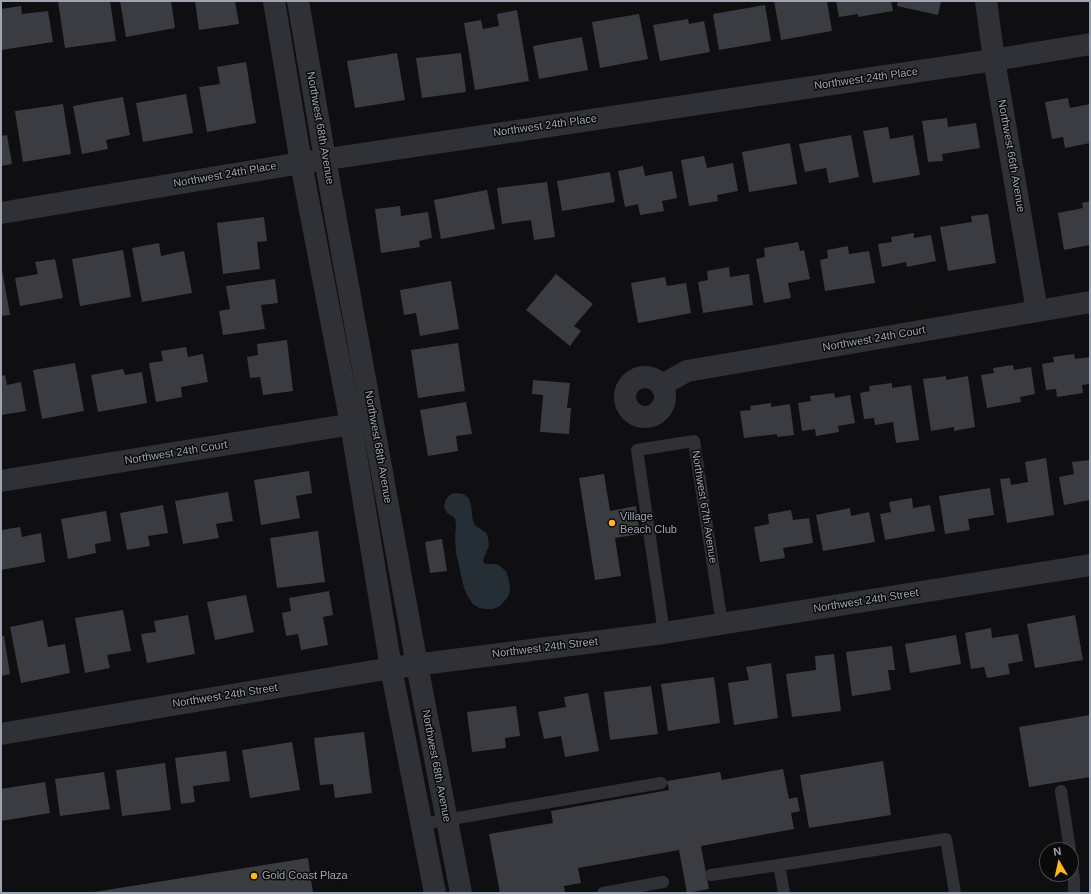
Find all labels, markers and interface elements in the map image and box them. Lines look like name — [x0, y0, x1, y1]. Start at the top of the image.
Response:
street label: Northwest 24th Place — [813, 65, 919, 93]
street label: Northwest 68th Avenue — [304, 71, 336, 185]
street label: Northwest 66th Avenue — [995, 99, 1027, 213]
street label: Northwest 24th Place — [492, 112, 598, 140]
street label: Northwest 24th Place — [172, 159, 278, 191]
street label: Northwest 24th Court — [822, 323, 926, 355]
street label: Northwest 68th Avenue — [362, 390, 394, 504]
street label: Northwest 24th Court — [124, 438, 228, 468]
street label: Northwest 67th Avenue — [689, 450, 719, 564]
place label: Village Beach Club — [620, 510, 677, 536]
marker: Village Beach Club — [607, 518, 617, 528]
street label: Northwest 24th Street — [812, 586, 920, 616]
street label: Northwest 24th Street — [491, 635, 599, 661]
street label: Northwest 24th Street — [171, 681, 279, 711]
street label: Northwest 68th Avenue — [419, 709, 453, 823]
north arrow — [1039, 842, 1079, 882]
text: N — [1052, 845, 1062, 858]
place label: Gold Coast Plaza — [262, 869, 348, 883]
marker: Gold Coast Plaza — [249, 871, 259, 881]

